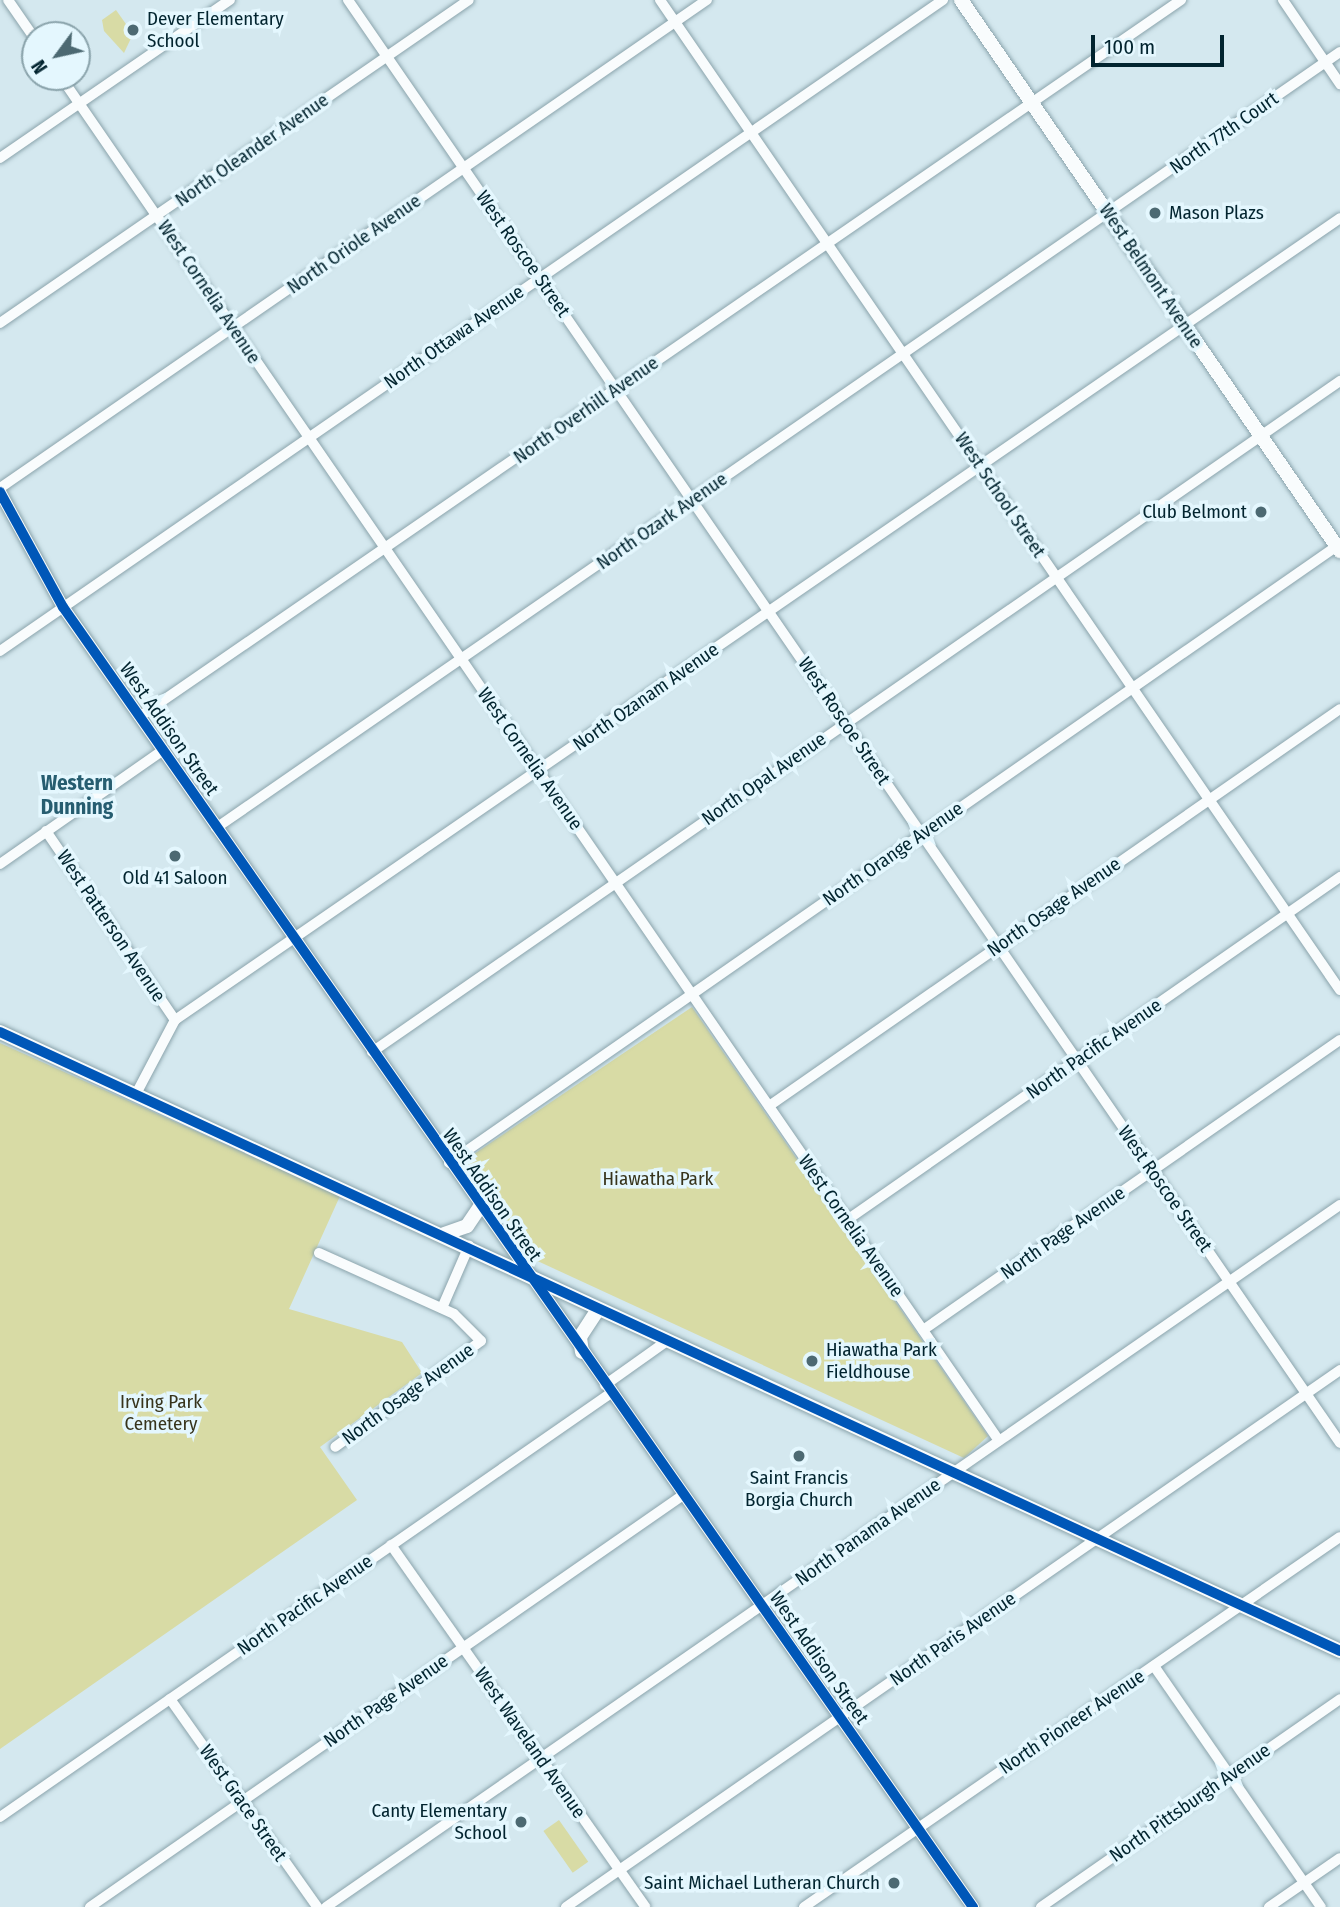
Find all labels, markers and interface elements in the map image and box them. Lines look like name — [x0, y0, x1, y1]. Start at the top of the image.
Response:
place label: Dever Elementary School — [147, 8, 284, 52]
north arrow — [21, 21, 91, 91]
scale bar — [1095, 21, 1228, 65]
marker: Dever Elementary School — [125, 22, 141, 38]
text: 100 m — [1104, 34, 1155, 60]
text: N — [27, 56, 52, 78]
street label: North 77th Court — [1165, 87, 1283, 179]
street label: North Oleander Avenue — [171, 88, 333, 212]
street label: West Roscoe Street — [471, 187, 575, 321]
street label: North Oriole Avenue — [283, 189, 425, 299]
street label: West Belmont Avenue — [1094, 199, 1208, 353]
place label: Mason Plazs — [1169, 202, 1264, 224]
marker: Mason Plazs — [1147, 205, 1163, 221]
street label: West Cornelia Avenue — [153, 216, 265, 368]
street label: North Ottawa Avenue — [380, 280, 528, 394]
street label: North Overhill Avenue — [509, 351, 663, 469]
street label: West School Street — [950, 428, 1050, 562]
street label: North Ozark Avenue — [592, 467, 732, 575]
place label: Club Belmont — [1142, 501, 1247, 523]
marker: Club Belmont — [1253, 504, 1269, 520]
street label: North Ozanam Avenue — [569, 638, 723, 756]
street label: West Roscoe Street — [793, 653, 895, 789]
street label: West Addison Street — [115, 658, 223, 800]
street label: West Cornelia Avenue — [472, 684, 588, 834]
street label: North Opal Avenue — [697, 728, 831, 830]
district label: Western Dunning — [41, 770, 113, 820]
street label: North Orange Avenue — [819, 797, 967, 911]
street label: West Patterson Avenue — [52, 846, 170, 1006]
marker: Old 41 Saloon — [167, 848, 183, 864]
street label: North Osage Avenue — [983, 853, 1125, 961]
place label: Old 41 Saloon — [122, 867, 228, 889]
street label: North Pacific Avenue — [1022, 994, 1166, 1104]
street label: West Roscoe Street — [1113, 1122, 1217, 1256]
street label: West Addison Street — [438, 1124, 546, 1266]
street label: West Cornelia Avenue — [793, 1151, 909, 1301]
park label: Hiawatha Park — [603, 1168, 713, 1190]
street label: North Page Avenue — [996, 1182, 1130, 1284]
street label: North Osage Avenue — [338, 1339, 478, 1449]
place label: Hiawatha Park Fieldhouse — [826, 1339, 937, 1383]
marker: Hiawatha Park Fieldhouse — [804, 1353, 820, 1369]
park label: Irving Park Cemetery — [120, 1391, 202, 1435]
marker: Saint Francis Borgia Church — [791, 1448, 807, 1464]
place label: Saint Francis Borgia Church — [745, 1467, 853, 1511]
street label: North Panama Avenue — [791, 1473, 945, 1591]
street label: North Pacific Avenue — [233, 1550, 377, 1660]
street label: West Addison Street — [765, 1587, 873, 1729]
street label: North Paris Avenue — [886, 1587, 1020, 1691]
street label: North Page Avenue — [319, 1650, 453, 1752]
street label: West Waveland Avenue — [469, 1663, 591, 1823]
street label: North Pioneer Avenue — [995, 1665, 1149, 1779]
street label: North Pittsburgh Avenue — [1105, 1739, 1275, 1867]
street label: West Grace Street — [194, 1740, 292, 1866]
place label: Canty Elementary School — [372, 1800, 507, 1844]
marker: Canty Elementary School — [513, 1814, 529, 1830]
place label: Saint Michael Lutheran Church — [644, 1872, 880, 1894]
marker: Saint Michael Lutheran Church — [886, 1875, 902, 1891]

